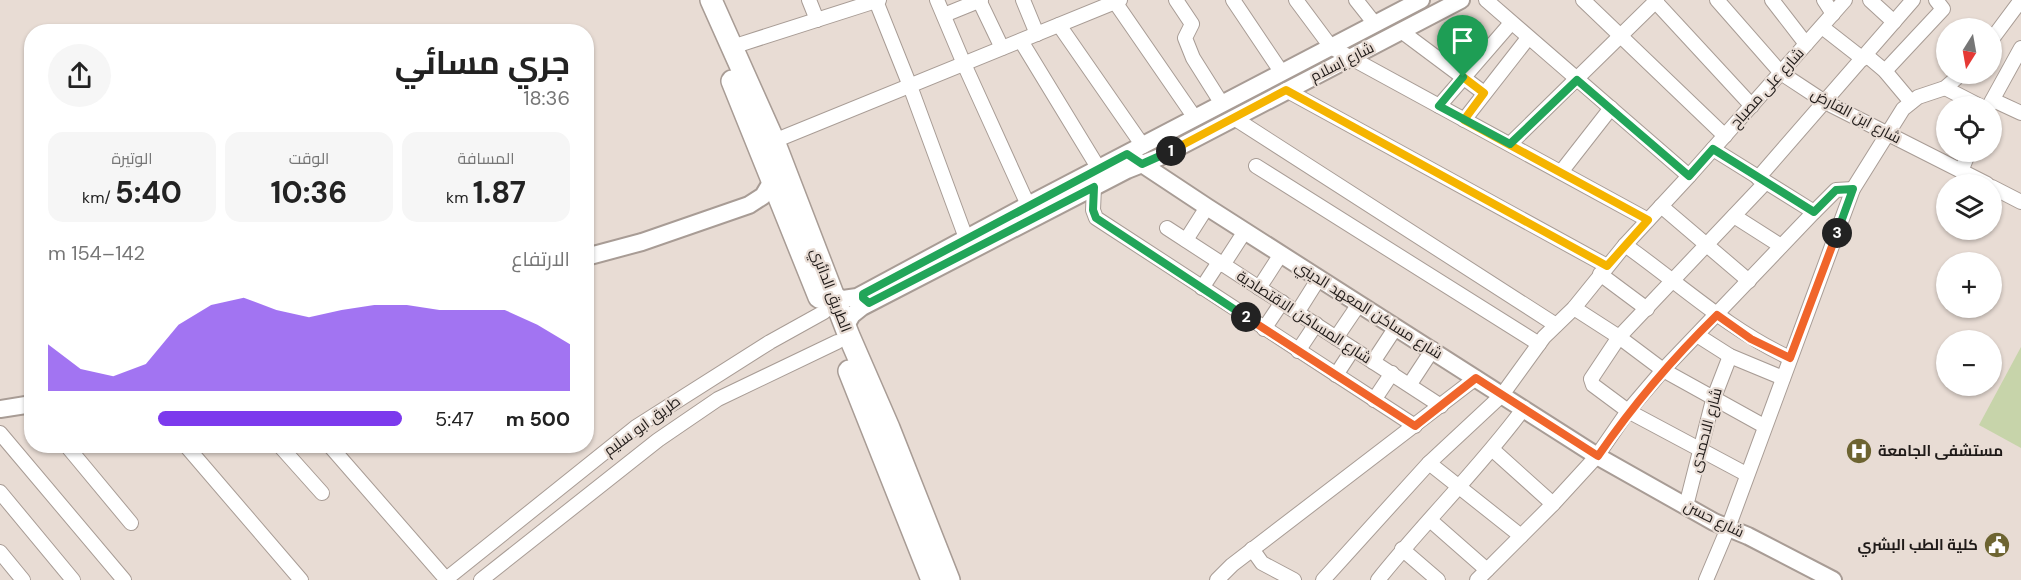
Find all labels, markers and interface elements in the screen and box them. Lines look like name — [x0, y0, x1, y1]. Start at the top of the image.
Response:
pin — [1437, 15, 1488, 77]
north arrow — [1936, 18, 2002, 84]
map controls — [1936, 18, 2002, 396]
icon: arrive — [1446, 24, 1479, 57]
street label: شارع إسلام — [1307, 37, 1378, 87]
text: جري مسائي — [395, 41, 570, 84]
button: share — [48, 44, 111, 107]
street label: شارع على مصباح — [1726, 44, 1809, 133]
street label: شارع ابن الفارض — [1807, 84, 1905, 149]
text: 18:36 — [523, 85, 570, 111]
button: locate — [1936, 96, 2002, 162]
pin: 1 — [1156, 136, 1186, 166]
text: 1 — [1168, 140, 1174, 161]
text: الوتيرة — [111, 148, 153, 169]
text: الوقت — [289, 148, 329, 169]
text: المسافة — [458, 148, 514, 169]
text: 5:40 — [115, 173, 182, 212]
text: 10:36 — [271, 173, 347, 212]
text: 1.87 — [473, 173, 526, 212]
button: layers — [1936, 174, 2002, 240]
text: /km — [82, 187, 115, 208]
text: km — [446, 187, 473, 208]
pin: 3 — [1822, 218, 1852, 248]
text: 3 — [1832, 222, 1842, 243]
text: 142–154 m — [48, 240, 145, 266]
street label: الطريق الدائري — [804, 245, 856, 336]
text: الارتفاع — [511, 246, 570, 272]
button: + — [1936, 252, 2002, 318]
street label: شارع مساكن المعهد الديني — [1290, 256, 1447, 365]
street label: شارع المساكن الاقتصادية — [1232, 266, 1375, 369]
pin: 2 — [1231, 302, 1261, 332]
text: 2 — [1241, 306, 1251, 327]
button: − — [1936, 330, 2002, 396]
street label: شارع الاحمدى — [1685, 386, 1728, 475]
street label: طريق ابو سليم — [600, 391, 684, 461]
text: 5:47 — [435, 406, 474, 432]
text: 500 m — [506, 406, 570, 432]
hospital icon: مستشفى الجامعة — [1844, 436, 1874, 466]
place label: مستشفى الجامعة — [1878, 441, 2003, 461]
street label: شارع حسن — [1680, 496, 1747, 543]
public building icon: كلية الطب البشري — [1982, 530, 2012, 560]
place label: كلية الطب البشري — [1858, 535, 1978, 557]

